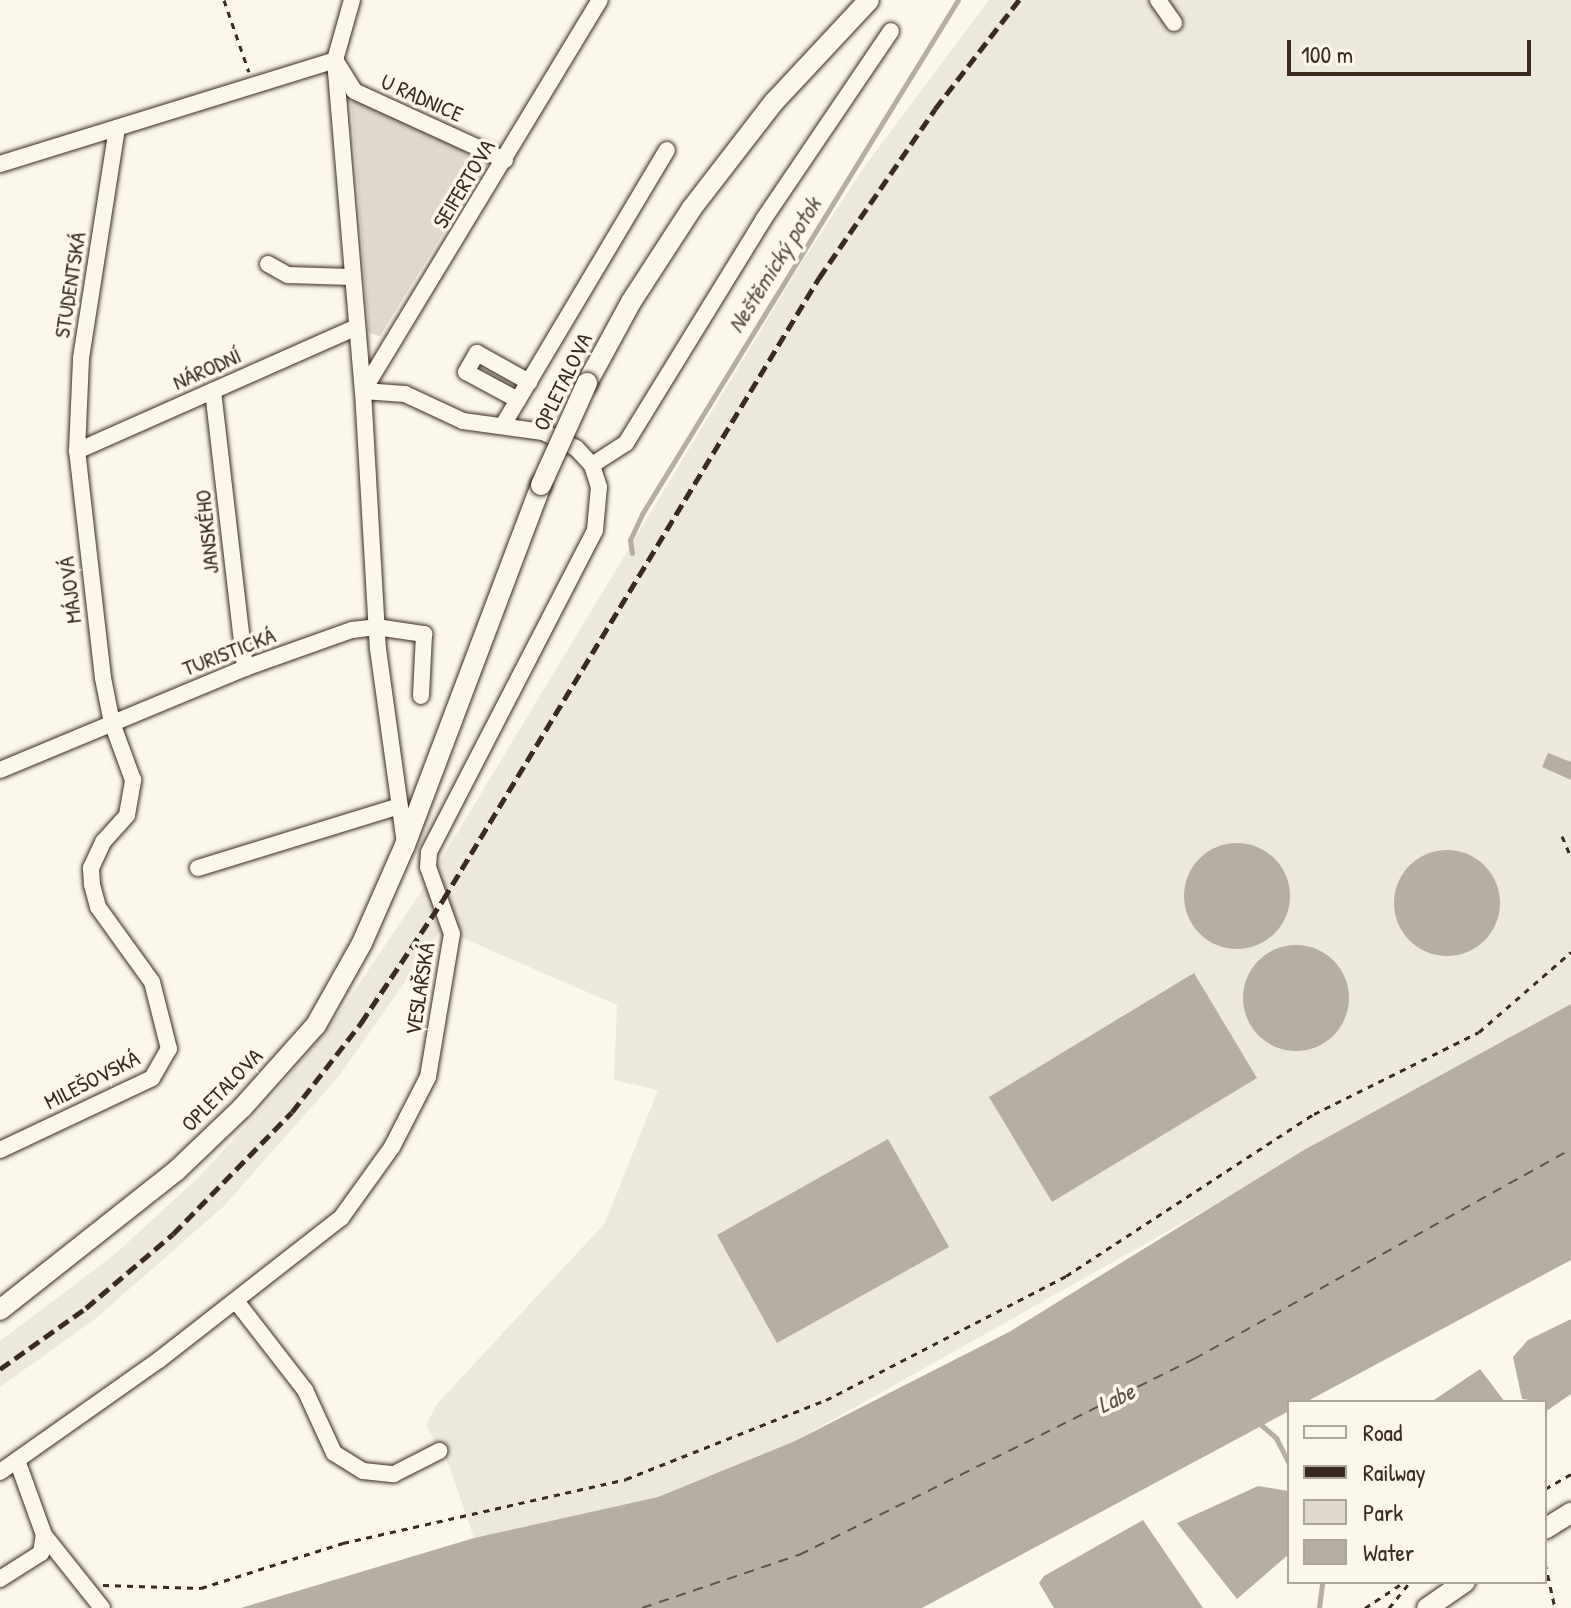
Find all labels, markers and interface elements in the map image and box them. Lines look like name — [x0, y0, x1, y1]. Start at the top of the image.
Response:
scale bar — [1291, 24, 1535, 74]
text: 100 m — [1301, 38, 1353, 70]
street label: U RADNICE — [377, 68, 467, 128]
street label: SEIFERTOVA — [427, 135, 501, 233]
water label: Neštěmický potok — [721, 192, 827, 338]
street label: STUDENTSKÁ — [49, 230, 91, 340]
street label: OPLETALOVA — [528, 329, 598, 435]
street label: NÁRODNÍ — [169, 342, 245, 396]
street label: JANSKÉHO — [189, 489, 225, 575]
street label: MÁJOVÁ — [53, 555, 87, 625]
street label: TURISTICKÁ — [179, 622, 279, 682]
street label: VESLAŘSKÁ — [400, 941, 440, 1037]
street label: OPLETALOVA — [176, 1043, 268, 1137]
street label: MILEŠOVSKÁ — [40, 1045, 144, 1115]
water label: Labe — [1093, 1377, 1139, 1419]
legend — [1287, 1400, 1547, 1584]
text: Road — [1363, 1416, 1402, 1448]
text: Railway — [1363, 1456, 1426, 1488]
text: Park — [1363, 1496, 1403, 1528]
text: Water — [1363, 1536, 1414, 1568]

